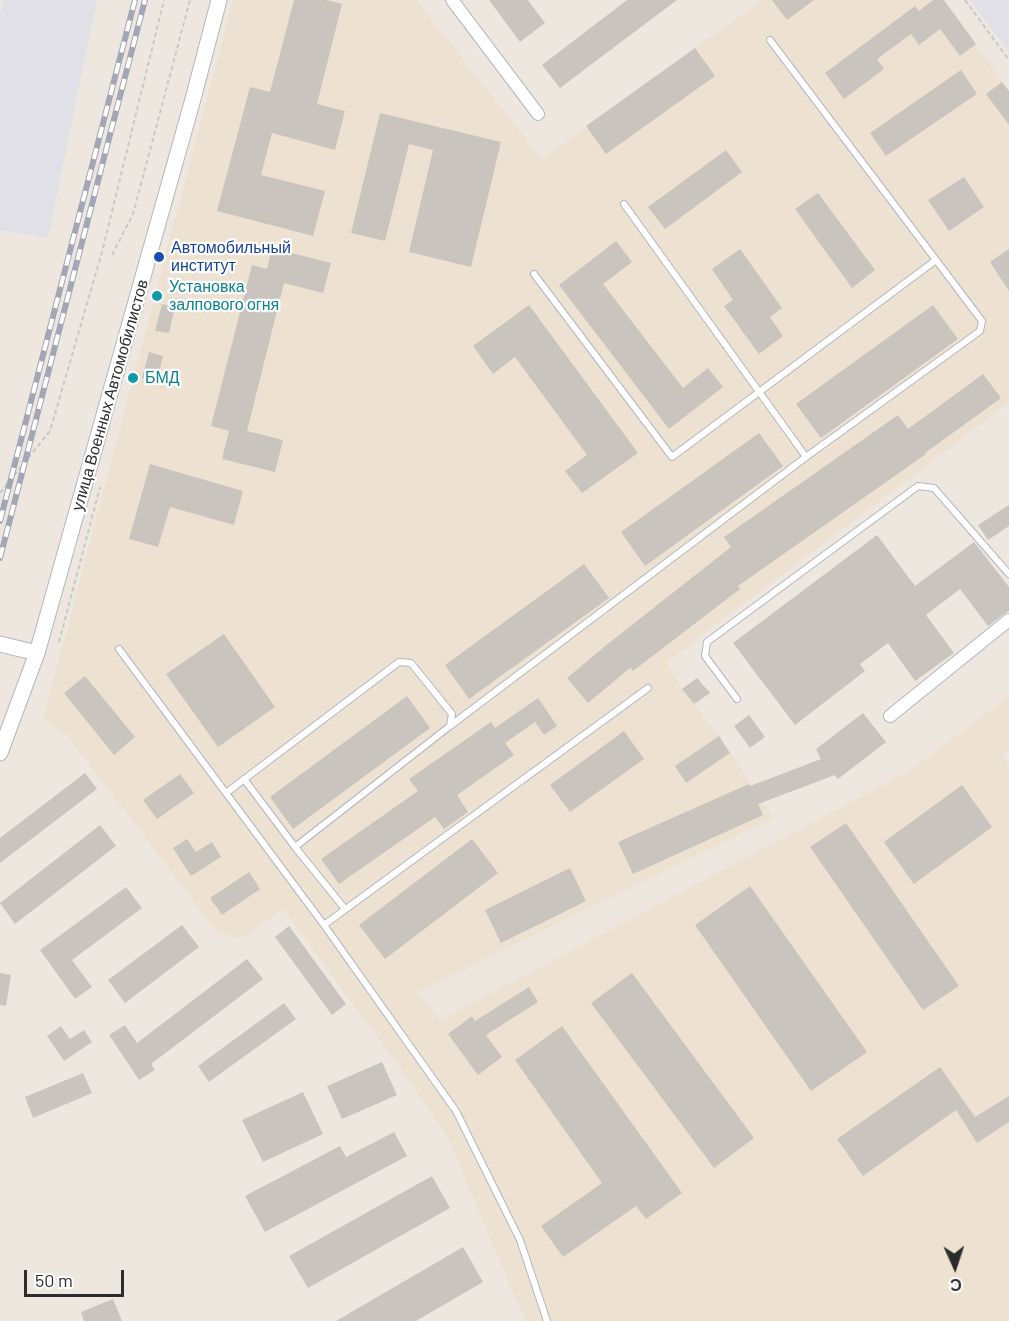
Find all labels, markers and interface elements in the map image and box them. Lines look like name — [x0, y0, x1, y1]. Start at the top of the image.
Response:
place label: Автомобильный институт — [171, 238, 291, 276]
marker: Автомобильный институт — [152, 250, 166, 264]
street label: улица Военных Автомобилистов — [68, 277, 152, 513]
place label: Установка залпового огня — [169, 277, 279, 315]
marker: Установка залпового огня — [150, 289, 164, 303]
place label: БМД — [145, 368, 180, 388]
marker: БМД — [126, 371, 140, 385]
north arrow — [925, 1237, 985, 1297]
scale bar — [27, 1258, 128, 1296]
text: 50 m — [35, 1269, 73, 1291]
text: С — [950, 1276, 962, 1295]

